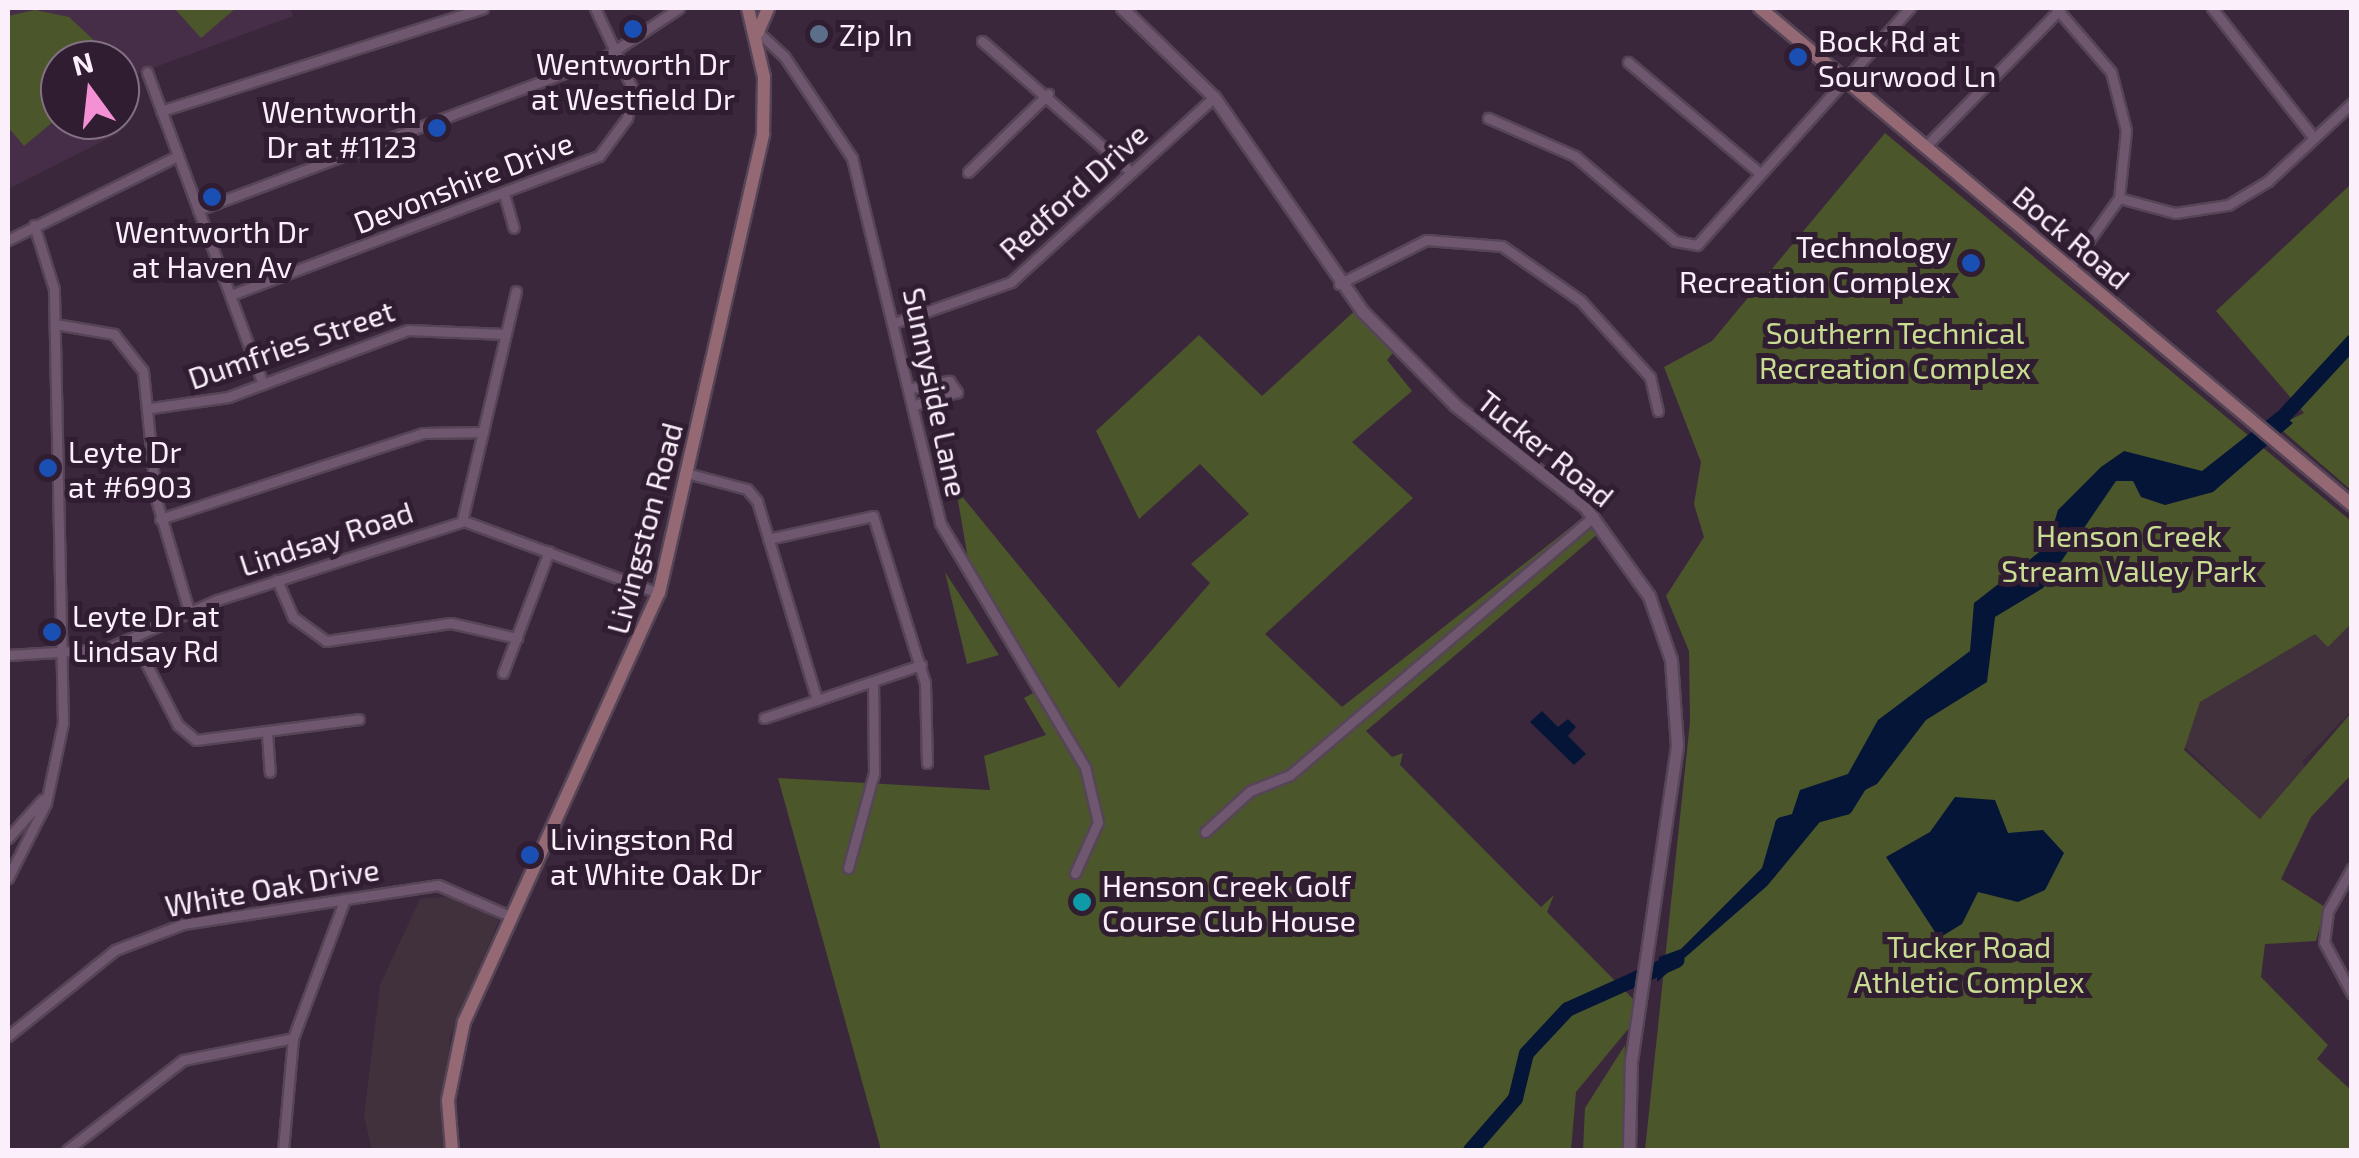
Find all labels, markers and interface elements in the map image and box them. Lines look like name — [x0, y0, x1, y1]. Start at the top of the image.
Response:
place label: Zip In — [839, 16, 913, 52]
marker: Wentworth Dr at Westfield Dr — [622, 18, 644, 40]
place label: Bock Rd at Sourwood Ln — [1818, 22, 1996, 92]
marker: Zip In — [808, 23, 830, 45]
north arrow — [40, 40, 140, 140]
text: N — [69, 44, 97, 82]
place label: Wentworth Dr at Westfield Dr — [531, 45, 735, 116]
marker: Bock Rd at Sourwood Ln — [1787, 46, 1809, 68]
place label: Wentworth Dr at #1123 — [262, 93, 417, 164]
street label: Redford Drive — [992, 115, 1154, 267]
marker: Wentworth Dr at #1123 — [426, 117, 448, 139]
street label: Devonshire Drive — [348, 124, 578, 240]
street label: Bock Road — [2006, 178, 2138, 296]
marker: Wentworth Dr at Haven Av — [201, 186, 223, 208]
place label: Wentworth Dr at Haven Av — [115, 213, 309, 284]
place label: Technology Recreation Complex — [1679, 228, 1951, 298]
marker: Technology Recreation Complex — [1960, 252, 1982, 274]
street label: Sunnyside Lane — [896, 284, 976, 500]
street label: Dumfries Street — [183, 292, 399, 396]
park label: Southern Technical Recreation Complex — [1759, 314, 2031, 384]
street label: Tucker Road — [1470, 382, 1622, 514]
street label: Livingston Road — [598, 418, 690, 638]
place label: Leyte Dr at #6903 — [68, 433, 192, 504]
marker: Leyte Dr at #6903 — [37, 457, 59, 479]
street label: Lindsay Road — [234, 493, 418, 583]
park label: Henson Creek Stream Valley Park — [2001, 517, 2257, 588]
place label: Leyte Dr at Lindsay Rd — [72, 597, 220, 668]
marker: Leyte Dr at Lindsay Rd — [41, 621, 63, 643]
place label: Livingston Rd at White Oak Dr — [550, 820, 763, 890]
marker: Livingston Rd at White Oak Dr — [519, 844, 541, 866]
street label: White Oak Drive — [162, 850, 382, 924]
place label: Henson Creek Golf Course Club House — [1102, 867, 1356, 938]
marker: Henson Creek Golf Course Club House — [1071, 891, 1093, 913]
park label: Tucker Road Athletic Complex — [1853, 928, 2085, 998]

